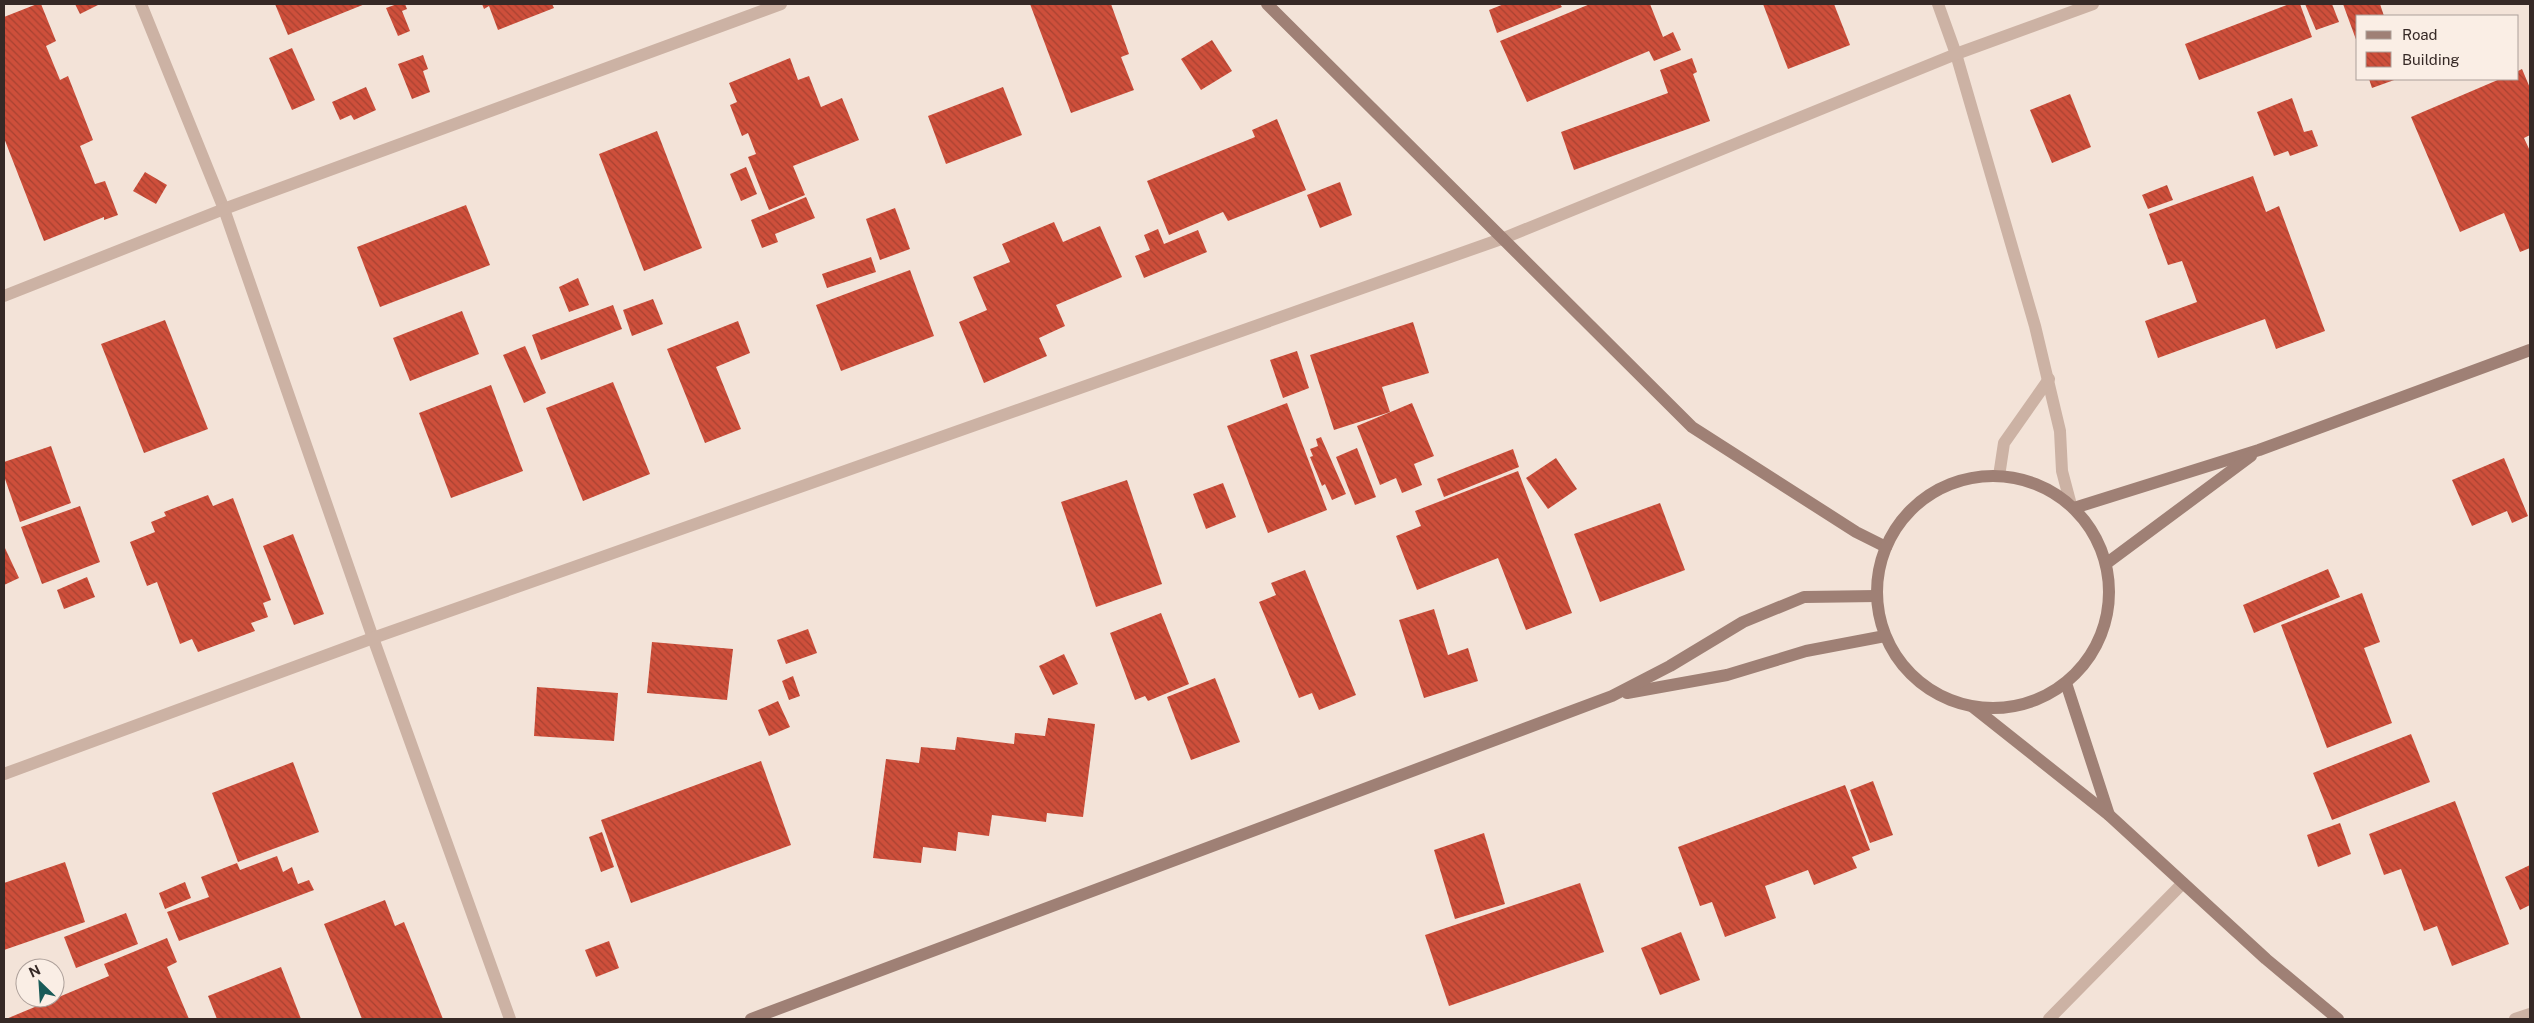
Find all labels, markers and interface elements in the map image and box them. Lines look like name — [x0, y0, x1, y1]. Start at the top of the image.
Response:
legend — [2356, 15, 2519, 80]
text: Road — [2402, 26, 2438, 43]
text: Building — [2402, 51, 2460, 68]
north arrow — [15, 958, 65, 1008]
text: N — [26, 962, 43, 981]

